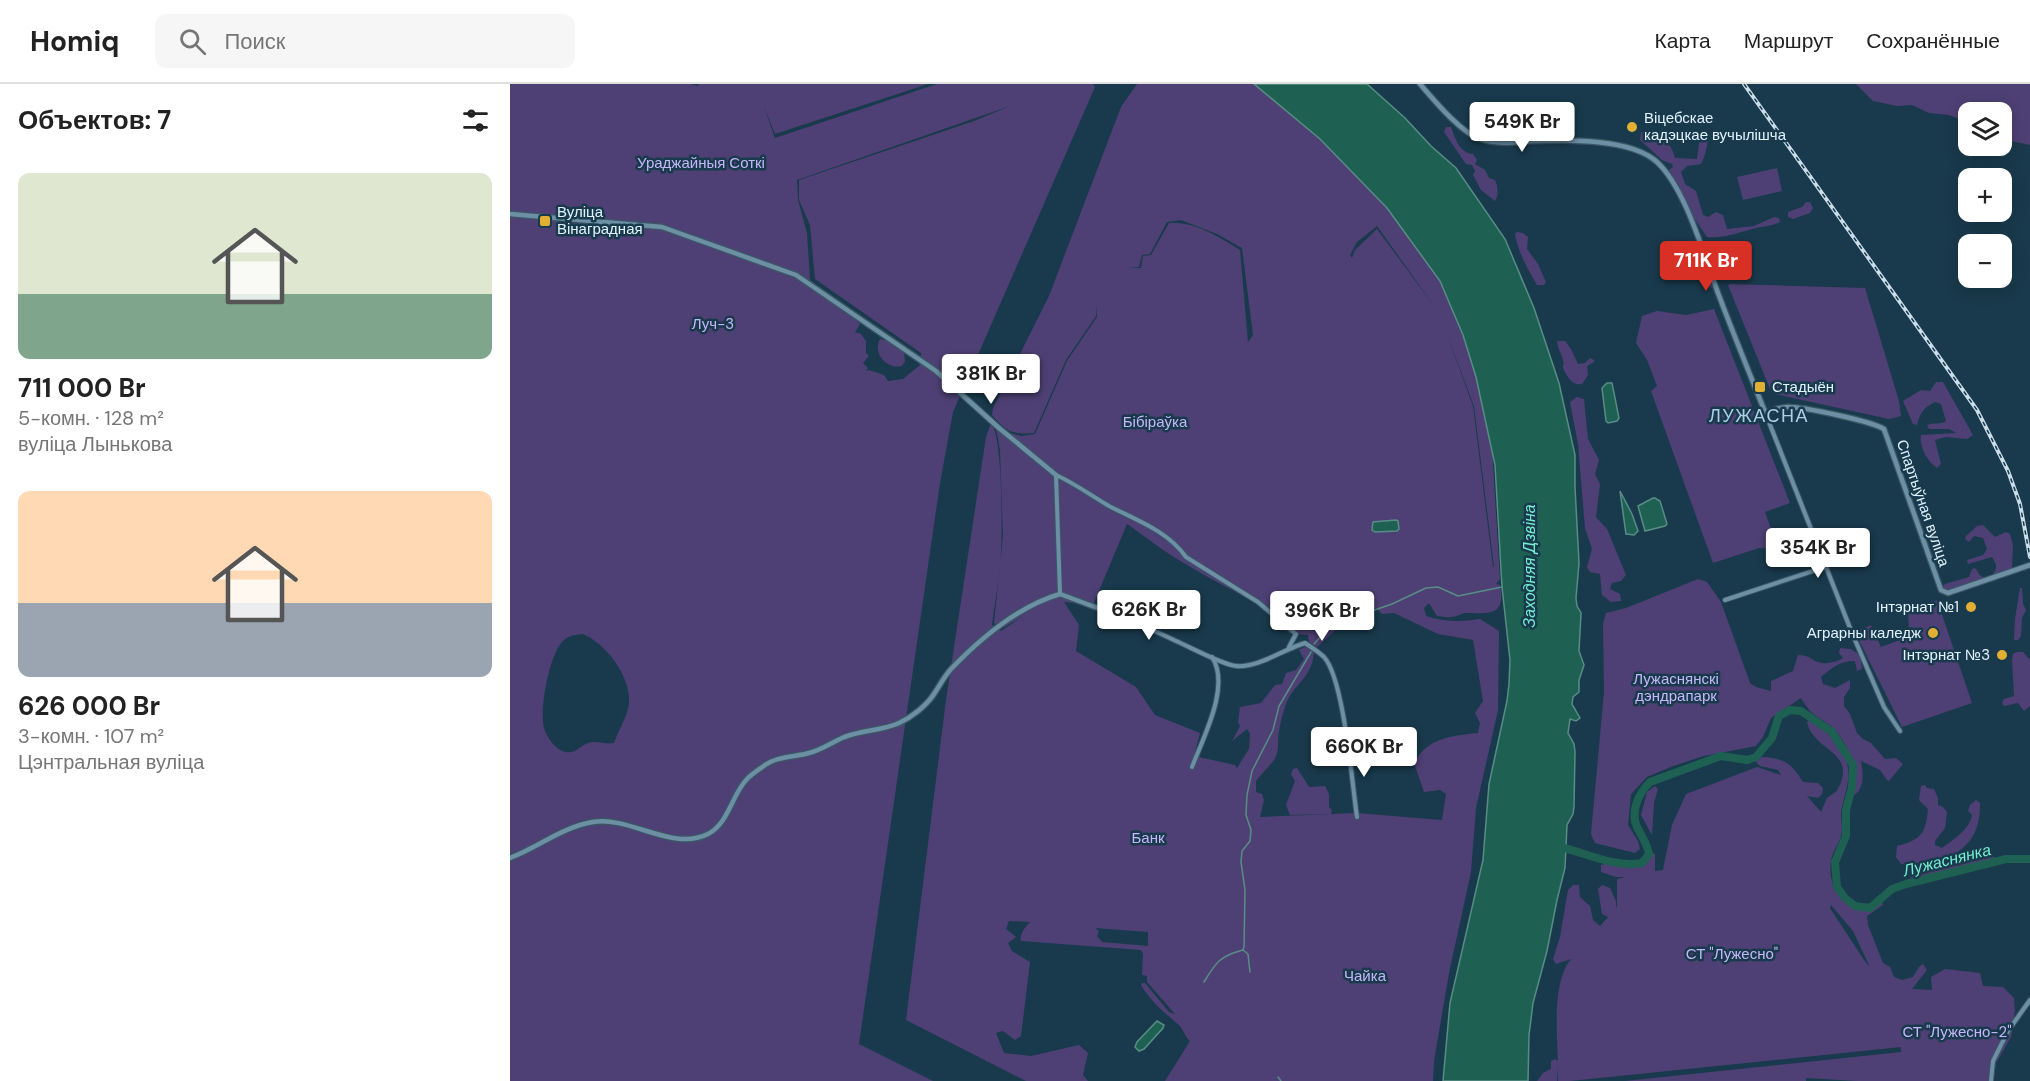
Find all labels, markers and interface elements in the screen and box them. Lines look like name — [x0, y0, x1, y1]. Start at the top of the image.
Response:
search box — [155, 14, 575, 68]
text: Homiq — [30, 23, 119, 60]
icon: search — [176, 25, 209, 58]
text: Поиск — [224, 27, 285, 56]
text: Карта — [1655, 27, 1711, 55]
text: Маршрут — [1744, 27, 1833, 55]
text: Сохранённые — [1866, 27, 2000, 55]
pin: 549K Br — [1467, 102, 1577, 153]
map controls — [1958, 102, 2012, 288]
button: layers — [1958, 102, 2012, 156]
text: Объектов: 7 — [18, 103, 171, 137]
icon: filters — [459, 104, 492, 137]
text: 549K Br — [1484, 108, 1560, 134]
place label: Віцебскае кадэцкае вучылішча — [1644, 108, 1787, 145]
marker: Віцебскае кадэцкае вучылішча — [1625, 120, 1639, 134]
park label: Ураджайныя Соткі — [637, 153, 765, 173]
button: + — [1958, 168, 2012, 222]
place label: Вуліца Вінаградная — [557, 202, 643, 239]
icon: home — [201, 212, 309, 320]
marker: Вуліца Вінаградная — [538, 214, 552, 228]
button: − — [1958, 234, 2012, 288]
pin: 711K Br — [1651, 241, 1761, 292]
text: 711K Br — [1674, 247, 1738, 273]
park label: Луч-3 — [692, 314, 734, 334]
pin: 381K Br — [936, 354, 1046, 405]
text: 381K Br — [956, 360, 1026, 386]
text: 711 000 Br — [18, 371, 146, 405]
place label: Стадыён — [1772, 377, 1834, 397]
marker: Стадыён — [1753, 380, 1767, 394]
district label: ЛУЖАСНА — [1709, 404, 1809, 428]
text: 5-комн. · 128 m² — [18, 405, 164, 431]
park label: Бібіраўка — [1123, 412, 1188, 432]
text: вуліца Лынькова — [18, 431, 172, 457]
street label: Спартыўная вуліца — [1892, 437, 1954, 570]
water label: Заходняя Дзвіна — [1519, 504, 1540, 628]
pin: 354K Br — [1763, 528, 1873, 579]
icon: home — [201, 530, 309, 638]
text: 354K Br — [1780, 534, 1856, 560]
pin: 626K Br — [1094, 590, 1204, 641]
pin: 396K Br — [1267, 591, 1377, 642]
text: 626K Br — [1111, 596, 1187, 622]
text: 396K Br — [1284, 597, 1360, 623]
place label: Інтэрнат №1 — [1876, 597, 1959, 617]
marker: Інтэрнат №1 — [1964, 600, 1978, 614]
place label: Аграрны каледж — [1807, 623, 1921, 643]
marker: Аграрны каледж — [1926, 626, 1940, 640]
place label: Інтэрнат №3 — [1903, 645, 1990, 665]
marker: Інтэрнат №3 — [1995, 648, 2009, 662]
park label: Лужаснянскі дэндрапарк — [1633, 669, 1719, 706]
text: 626 000 Br — [18, 689, 160, 723]
text: 3-комн. · 107 m² — [18, 723, 164, 749]
pin: 660K Br — [1309, 727, 1419, 778]
text: 660K Br — [1325, 733, 1403, 759]
text: Цэнтральная вуліца — [18, 749, 204, 775]
park label: Банк — [1131, 828, 1165, 848]
water label: Лужаснянка — [1900, 839, 1993, 881]
park label: СТ "Лужесно" — [1686, 944, 1778, 964]
park label: Чайка — [1344, 966, 1387, 986]
park label: СТ "Лужесно-2" — [1902, 1022, 2012, 1042]

